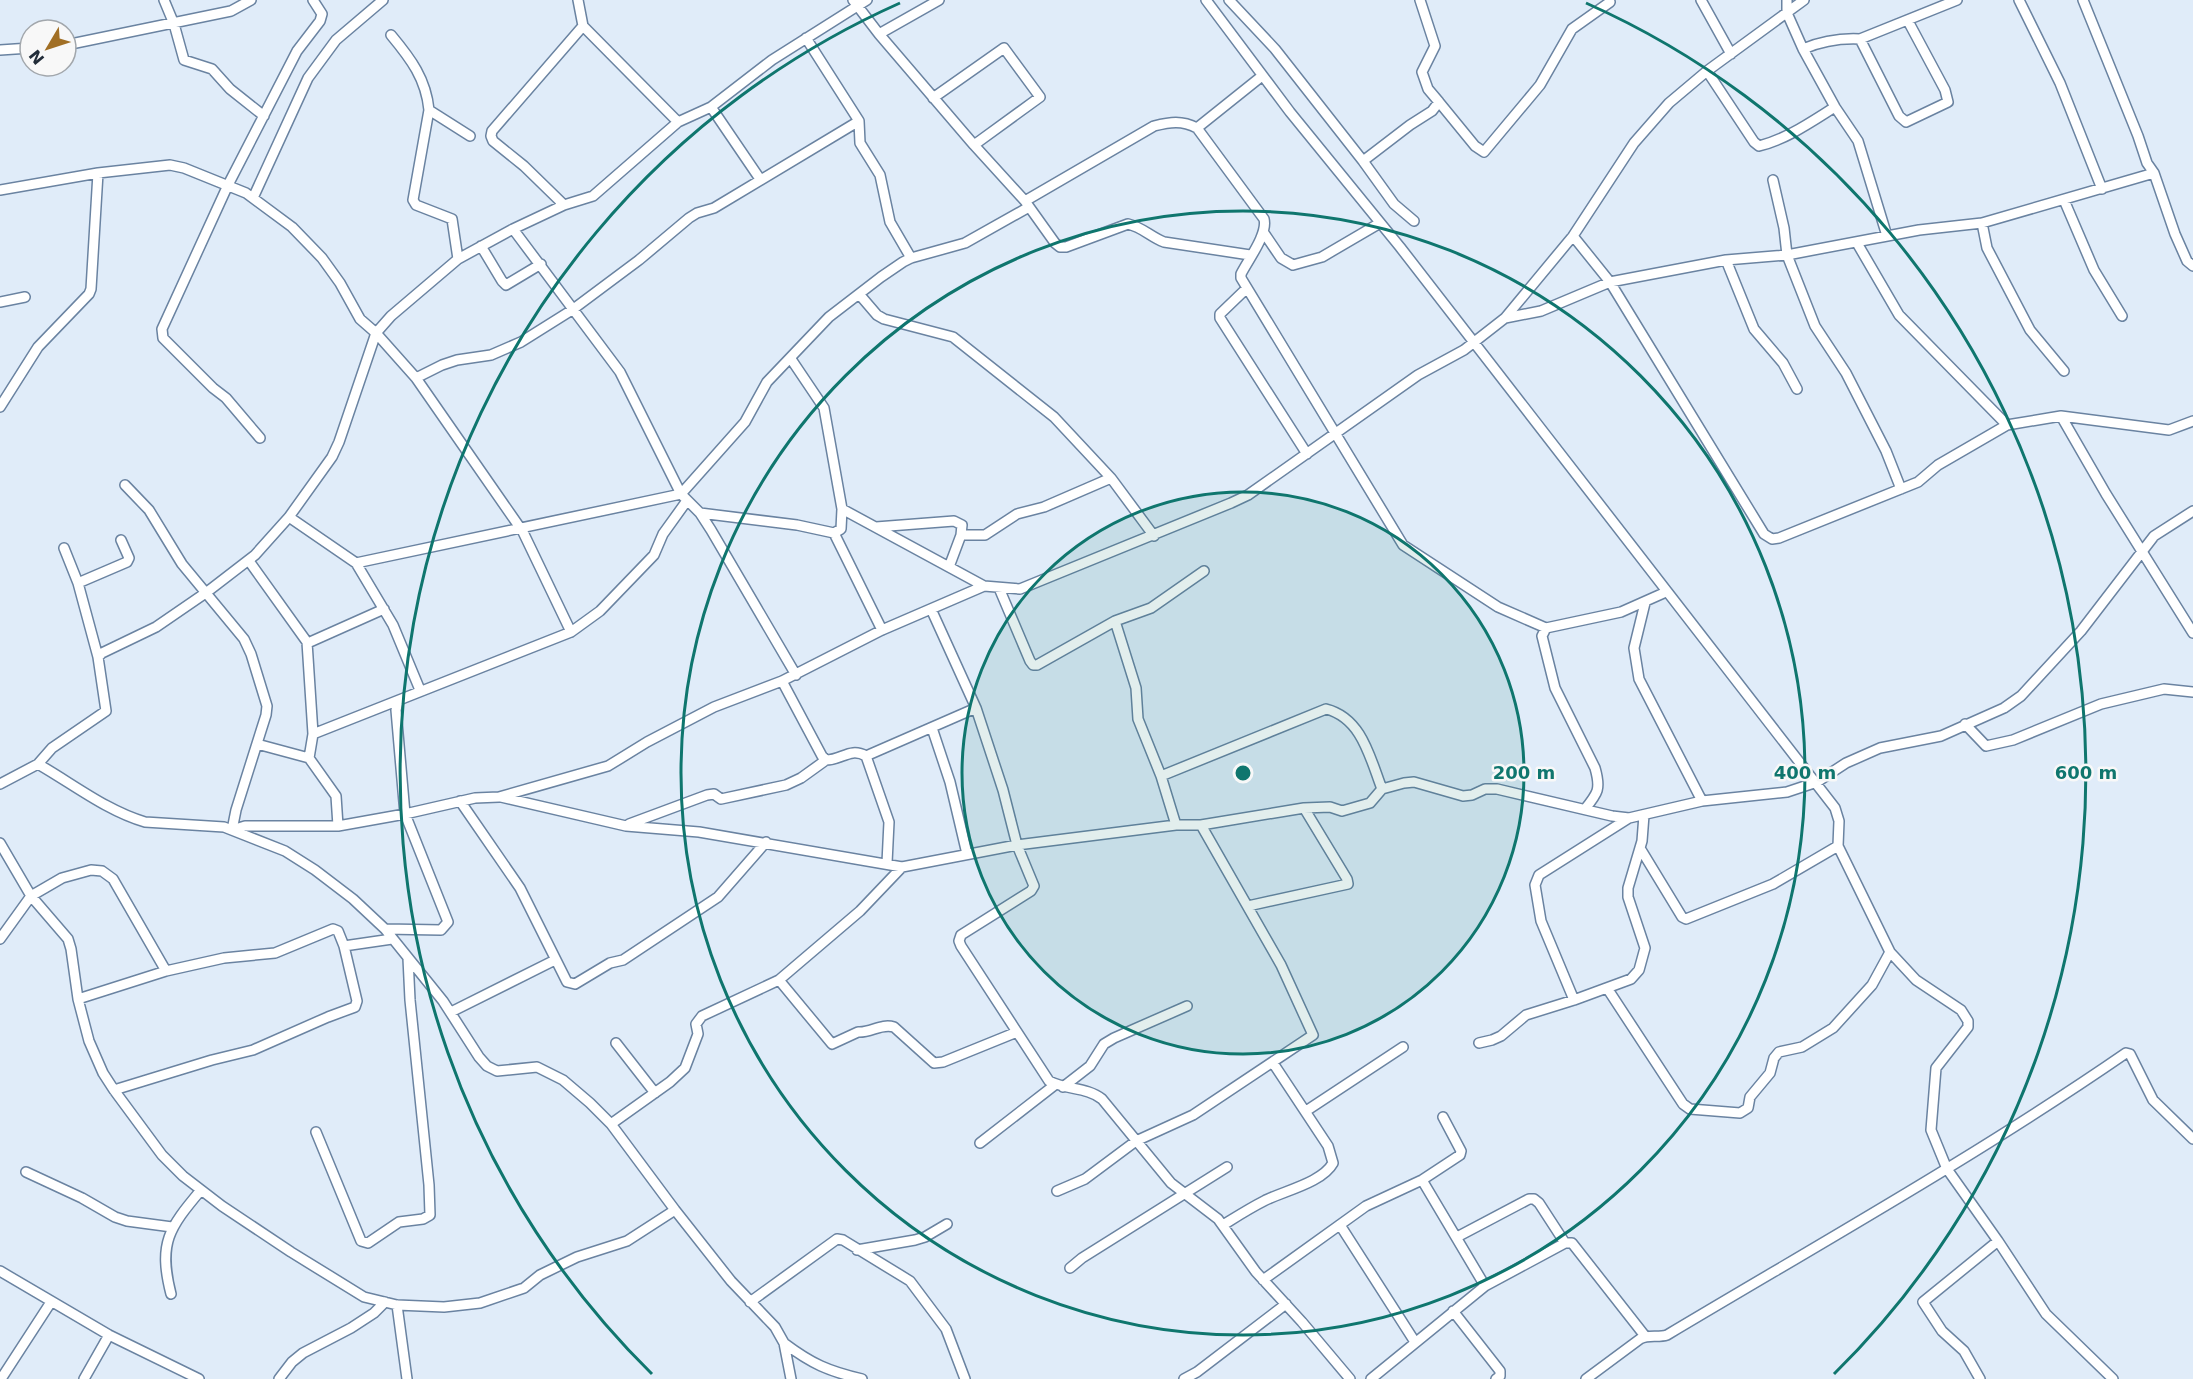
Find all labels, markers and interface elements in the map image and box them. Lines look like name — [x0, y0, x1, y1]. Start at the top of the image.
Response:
north arrow — [18, 18, 78, 78]
text: N — [25, 46, 48, 68]
text: 200 m — [1493, 762, 1555, 783]
text: 400 m — [1774, 762, 1836, 783]
text: 600 m — [2055, 762, 2117, 783]
centre of rings — [1233, 763, 1253, 783]

